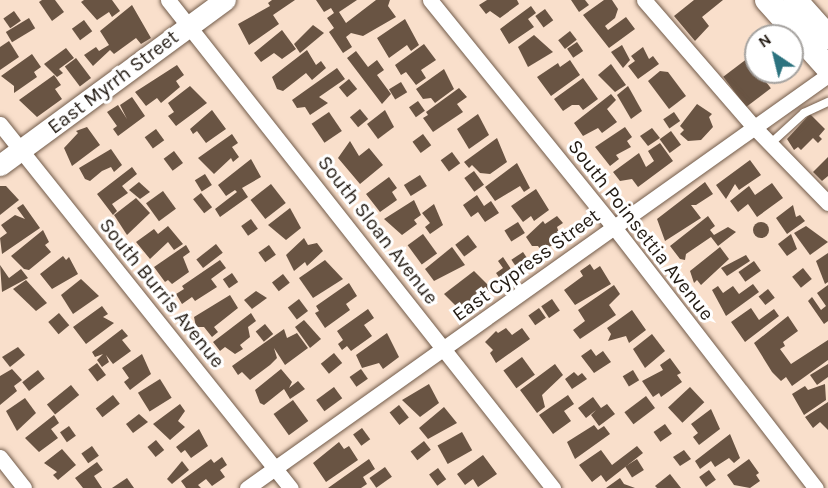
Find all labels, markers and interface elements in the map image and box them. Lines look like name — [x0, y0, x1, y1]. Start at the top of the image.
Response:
north arrow — [744, 24, 804, 84]
street label: East Myrrh Street — [43, 25, 183, 139]
text: N — [754, 29, 775, 52]
street label: South Poinsettia Avenue — [563, 135, 719, 325]
street label: South Sloan Avenue — [313, 151, 443, 309]
street label: East Cypress Street — [448, 203, 604, 327]
street label: South Burris Avenue — [94, 213, 230, 373]

